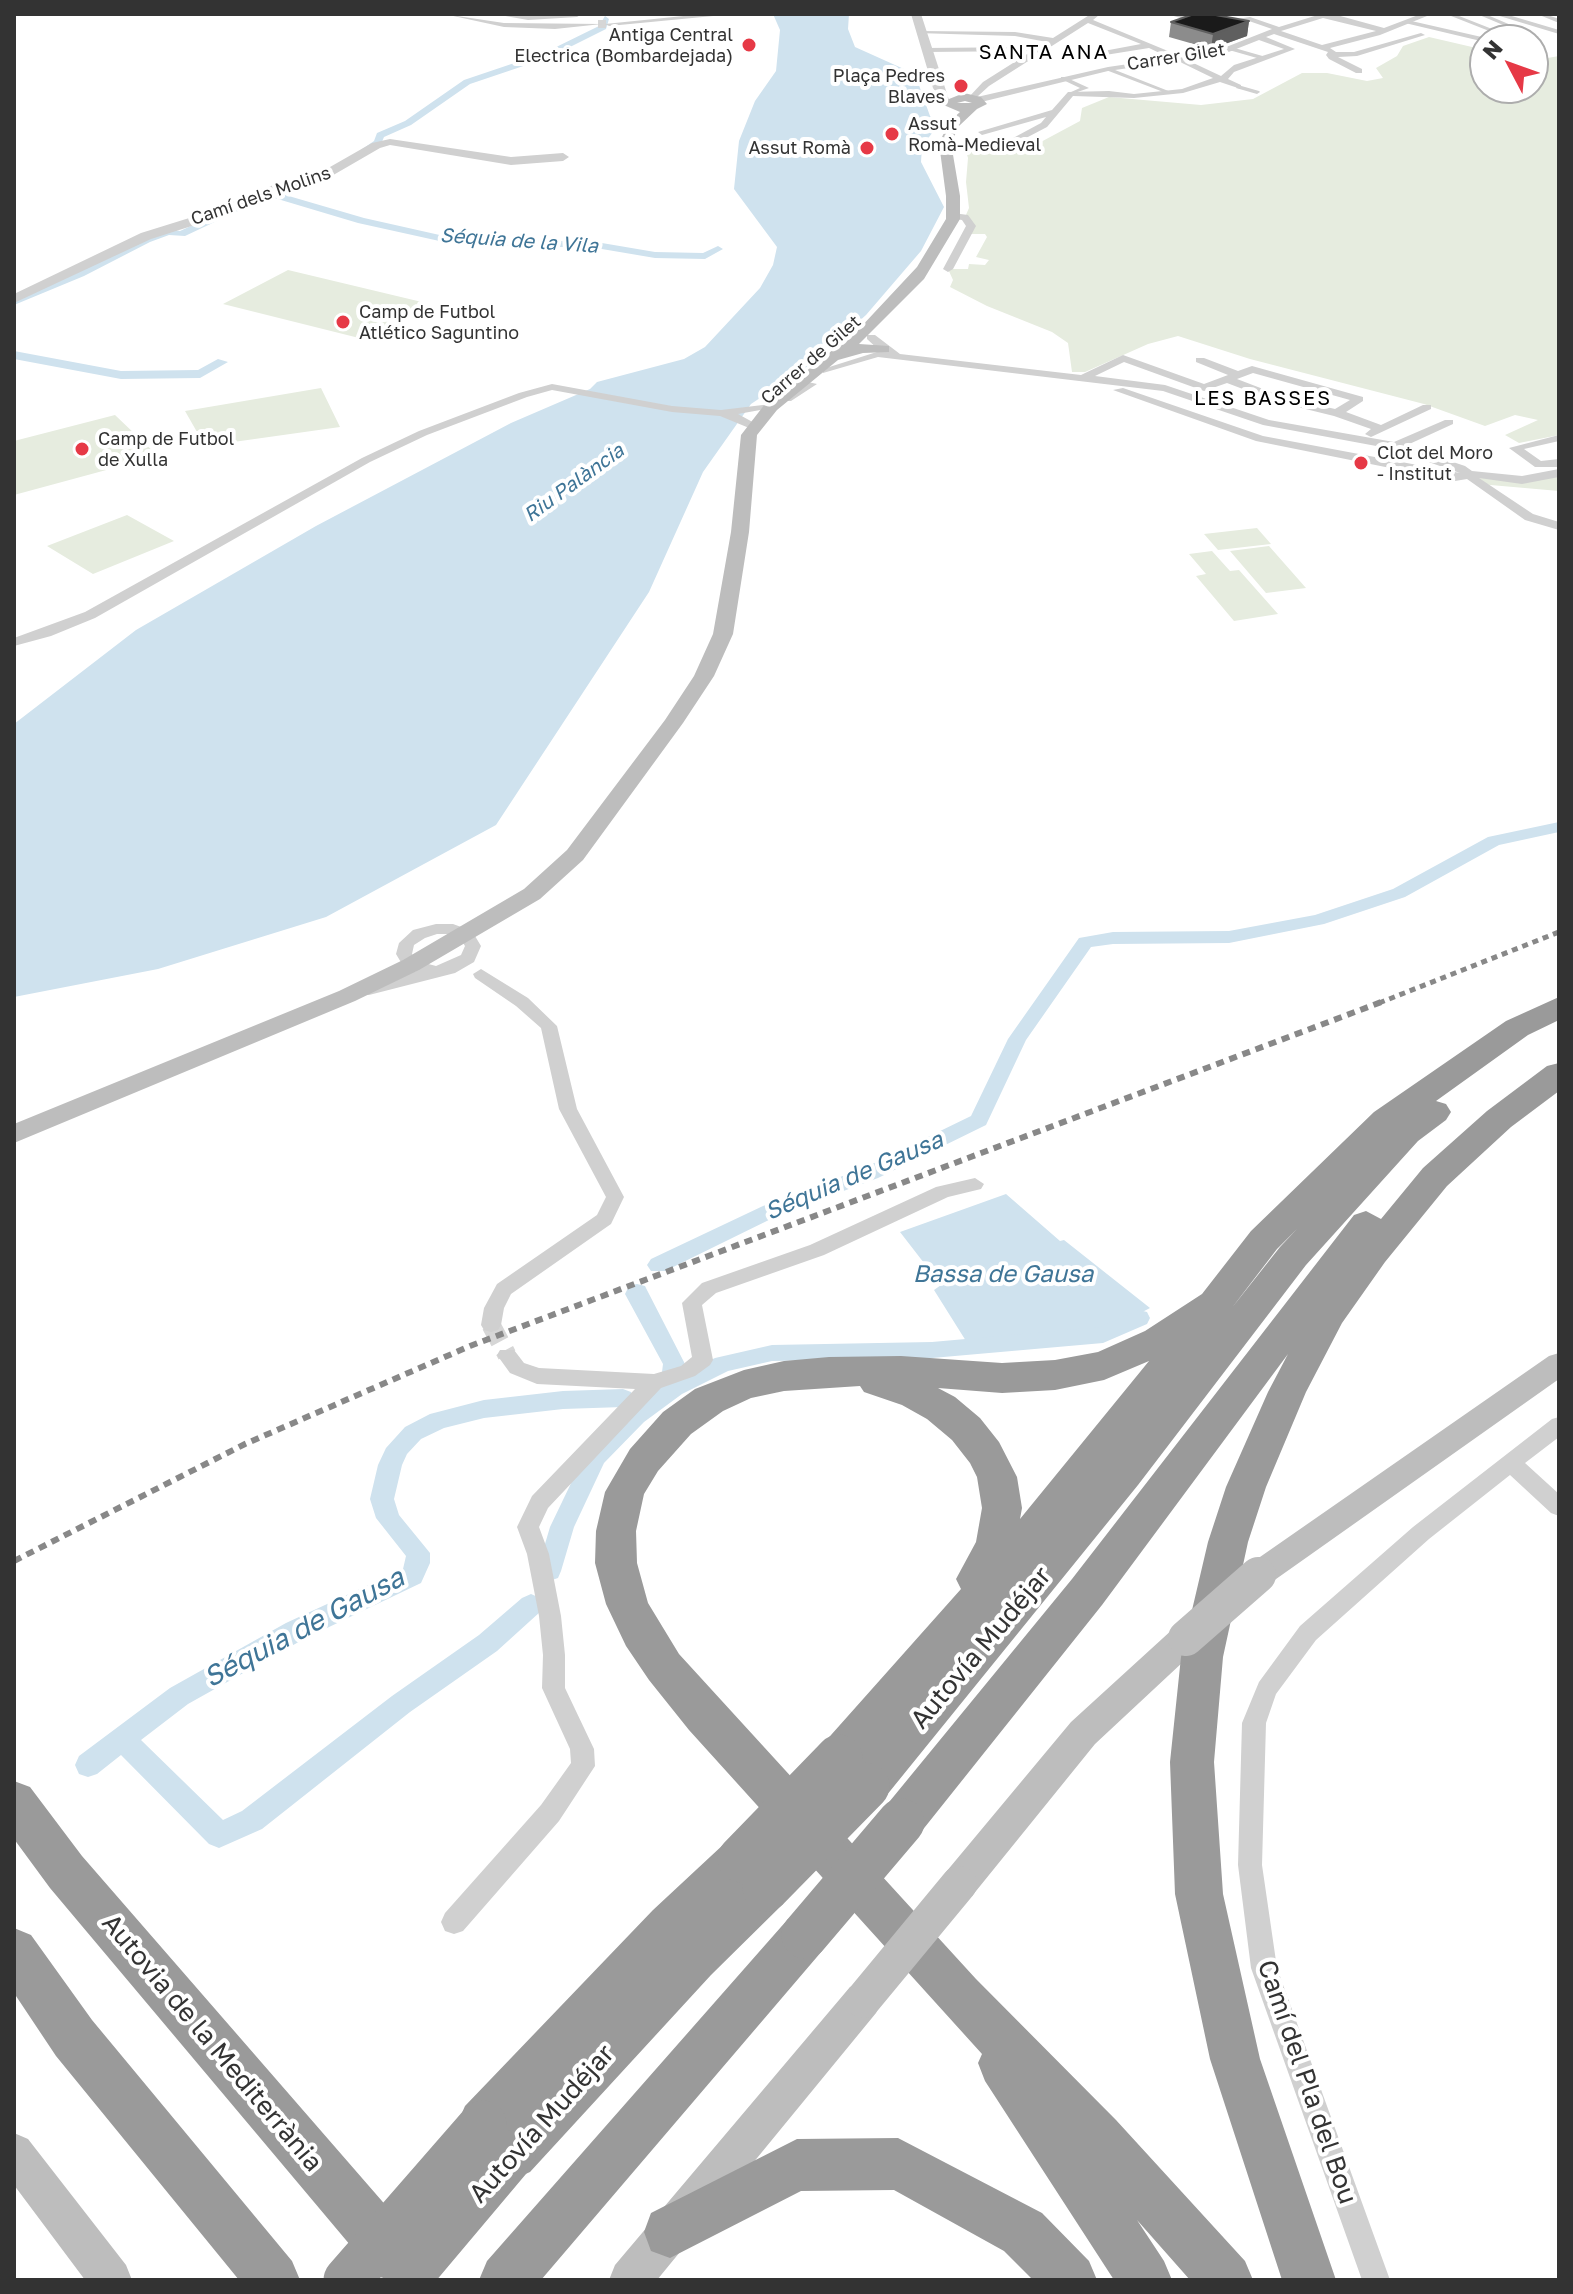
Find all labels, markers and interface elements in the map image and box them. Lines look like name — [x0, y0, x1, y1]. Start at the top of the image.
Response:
place label: Antiga Central Electrica (Bombardejada) — [514, 24, 733, 66]
north arrow — [1469, 24, 1549, 104]
text: N — [1476, 34, 1508, 64]
marker: Antiga Central Electrica (Bombardejada) — [740, 36, 758, 54]
street label: Carrer Gilet — [1125, 39, 1227, 75]
district label: SANTA ANA — [979, 41, 1109, 65]
place label: Plaça Pedres Blaves — [833, 65, 945, 108]
marker: Plaça Pedres Blaves — [952, 77, 970, 95]
place label: Assut Romà-Medieval — [908, 113, 1041, 156]
marker: Assut Romà-Medieval — [883, 125, 901, 143]
place label: Assut Romà — [748, 137, 851, 159]
marker: Assut Romà — [858, 139, 876, 157]
street label: Camí dels Molins — [188, 162, 334, 230]
water label: Séquia de la Vila — [439, 224, 599, 258]
place label: Camp de Futbol Atlético Saguntino — [359, 301, 519, 344]
street label: Carrer de Gilet — [757, 311, 865, 409]
marker: Camp de Futbol Atlético Saguntino — [334, 313, 352, 331]
district label: LES BASSES — [1194, 387, 1332, 411]
place label: Camp de Futbol de Xulla — [98, 428, 234, 470]
water label: Riu Palància — [519, 439, 629, 527]
marker: Camp de Futbol de Xulla — [73, 440, 91, 458]
place label: Clot del Moro - Institut — [1377, 442, 1493, 484]
marker: Clot del Moro - Institut — [1352, 454, 1370, 472]
water label: Séquia de Gausa — [761, 1126, 947, 1226]
water label: Bassa de Gausa — [913, 1260, 1093, 1288]
water label: Séquia de Gausa — [198, 1561, 410, 1695]
street label: Autovía Mudéjar — [904, 1561, 1058, 1735]
street label: Autovia de la Mediterrània — [95, 1908, 329, 2178]
street label: Camí del Pla del Bou — [1251, 1956, 1363, 2208]
street label: Autovía Mudéjar — [463, 2039, 621, 2209]

